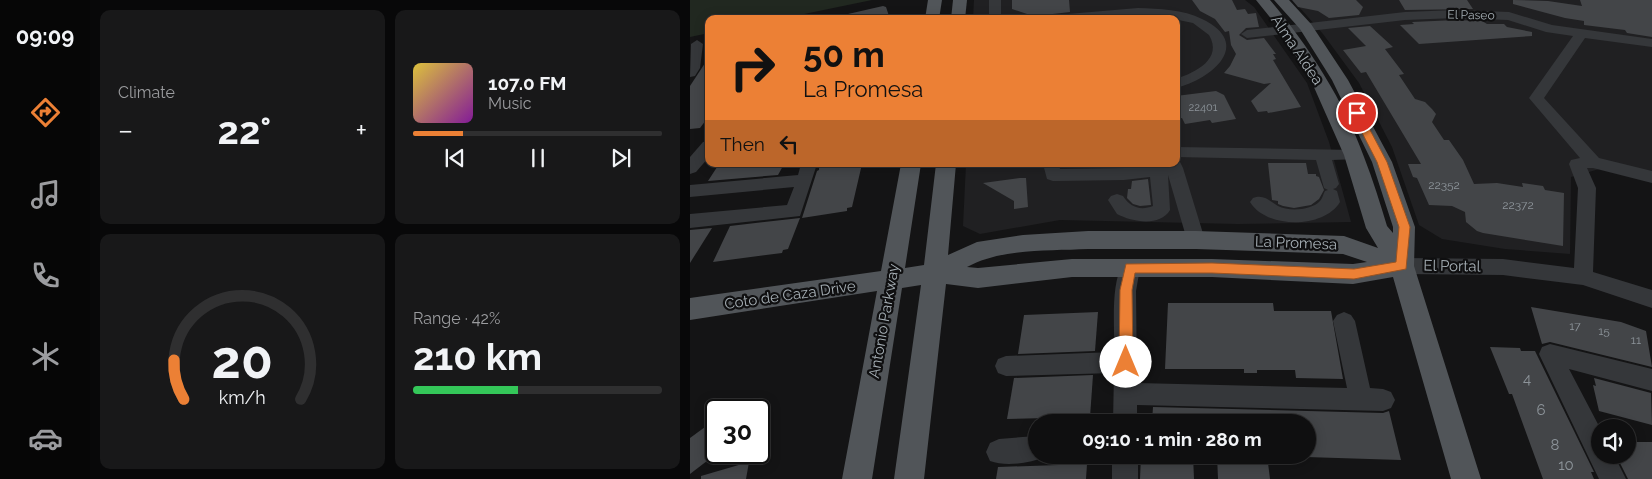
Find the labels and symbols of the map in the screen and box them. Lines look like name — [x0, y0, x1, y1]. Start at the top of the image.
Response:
street label: El Paseo — [1447, 8, 1495, 22]
street label: Alma Aldea — [1267, 12, 1327, 88]
pin — [1336, 92, 1378, 134]
house number: 22401 — [1189, 101, 1218, 114]
house number: 22352 — [1428, 178, 1460, 192]
house number: 22372 — [1502, 198, 1534, 212]
street label: La Promesa — [1255, 233, 1337, 253]
street label: El Portal — [1423, 257, 1482, 276]
street label: Antonio Parkway — [865, 262, 903, 380]
street label: Coto de Caza Drive — [723, 277, 857, 313]
house number: 17 — [1569, 319, 1581, 333]
house number: 15 — [1598, 324, 1610, 338]
house number: 11 — [1631, 333, 1641, 347]
position arrow — [1099, 335, 1151, 387]
house number: 4 — [1523, 370, 1531, 388]
speed limit sign: 30 — [705, 399, 770, 464]
house number: 6 — [1536, 401, 1546, 419]
house number: 8 — [1551, 436, 1560, 454]
house number: 10 — [1558, 456, 1574, 474]

